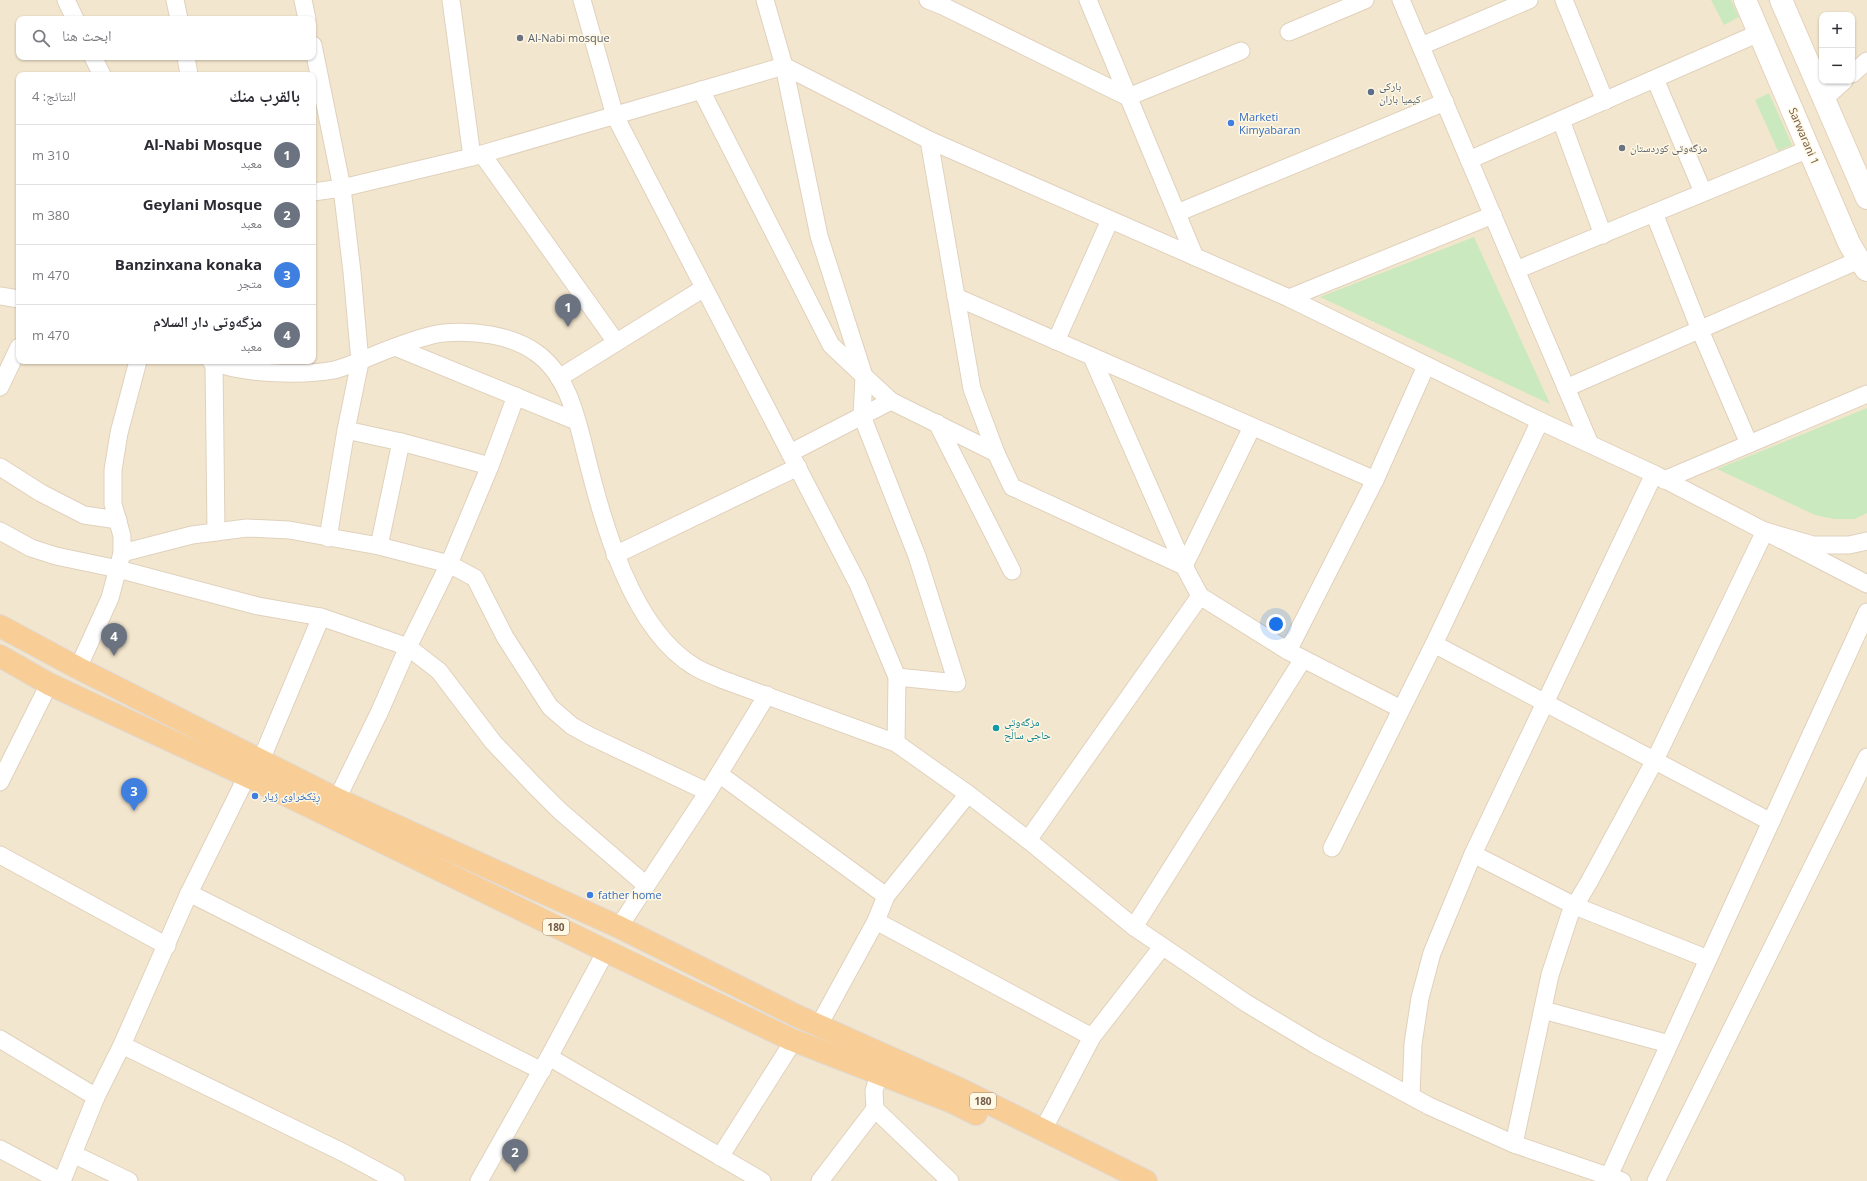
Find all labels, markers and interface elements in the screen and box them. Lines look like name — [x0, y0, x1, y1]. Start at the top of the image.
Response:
map controls — [1819, 12, 1855, 84]
button: + — [1819, 12, 1855, 48]
search box — [16, 16, 316, 60]
text: ابحث هنا — [62, 25, 112, 45]
icon: search — [30, 27, 52, 49]
place label: Al-Nabi mosque — [528, 30, 610, 45]
marker: Al-Nabi mosque — [515, 33, 525, 43]
button: − — [1819, 48, 1855, 84]
place label: باركى كيميا باران — [1379, 78, 1421, 106]
text: بالقرب منك — [229, 84, 300, 107]
text: النتائج: 4 — [32, 87, 76, 105]
marker: باركى كيميا باران — [1366, 87, 1376, 97]
street label: Sarwarani 1 — [1786, 105, 1823, 167]
place label: Marketi Kimyabaran — [1239, 109, 1301, 137]
marker: Marketi Kimyabaran — [1226, 118, 1236, 128]
text: Al-Nabi Mosque — [144, 134, 262, 154]
place label: مزگەوتی کوردستان — [1630, 140, 1707, 155]
marker: مزگەوتی کوردستان — [1617, 143, 1627, 153]
text: 310 m — [32, 146, 70, 164]
text: 1 — [283, 146, 291, 164]
text: معبد — [241, 154, 262, 172]
text: Geylani Mosque — [143, 194, 262, 214]
text: 380 m — [32, 206, 70, 224]
text: 2 — [283, 206, 291, 224]
text: معبد — [241, 214, 262, 232]
text: Banzinxana konaka — [115, 254, 262, 274]
text: 470 m — [32, 266, 70, 284]
text: 3 — [283, 266, 291, 284]
text: متجر — [237, 274, 262, 292]
pin: 1 — [555, 294, 581, 327]
text: مزگەوتی دار السلام — [153, 311, 262, 331]
text: 470 m — [32, 326, 70, 344]
text: 4 — [283, 326, 291, 344]
text: معبد — [241, 337, 262, 355]
your location — [1266, 614, 1286, 634]
pin: 4 — [101, 623, 127, 656]
place label: مزگەوتی حاجی ساڵح — [1004, 714, 1051, 742]
marker: مزگەوتی حاجی ساڵح — [991, 723, 1001, 733]
pin: 3 — [121, 778, 147, 811]
place label: ڕێکخراوی ژیار — [262, 788, 320, 805]
marker: ڕێکخراوی ژیار — [250, 791, 260, 801]
place label: father home — [598, 887, 662, 902]
marker: father home — [585, 890, 595, 900]
road number: 180 — [543, 919, 569, 935]
road number: 180 — [970, 1093, 996, 1109]
pin: 2 — [502, 1139, 528, 1172]

